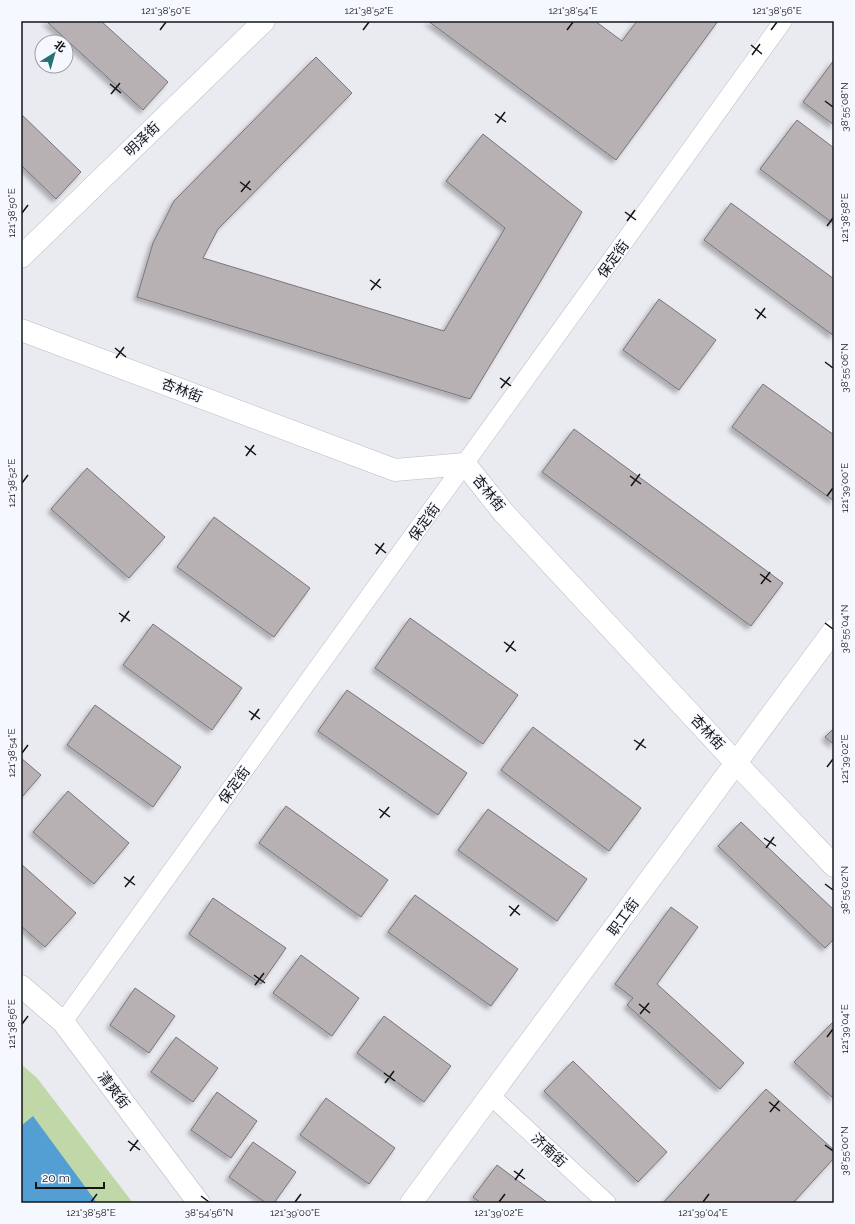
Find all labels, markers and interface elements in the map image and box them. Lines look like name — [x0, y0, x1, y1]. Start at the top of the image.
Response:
text: 121°38'50"E — [141, 5, 191, 16]
text: 121°38'52"E — [345, 5, 393, 16]
text: 121°38'54"E — [549, 5, 597, 16]
text: 121°38'56"E — [752, 5, 802, 16]
north arrow — [34, 34, 74, 74]
text: 北 — [51, 38, 68, 55]
text: 38°55'08"N — [839, 82, 850, 132]
street label: 明泽街 — [121, 119, 163, 159]
text: 121°38'50"E — [6, 188, 17, 238]
text: 121°38'58"E — [839, 193, 850, 243]
street label: 保定街 — [594, 237, 632, 281]
text: 38°55'06"N — [839, 343, 850, 393]
street label: 杏林街 — [160, 375, 204, 405]
text: 121°38'52"E — [6, 459, 17, 507]
text: 121°39'00"E — [839, 463, 850, 513]
street label: 杏林街 — [470, 472, 508, 514]
street label: 保定街 — [405, 500, 443, 544]
text: 38°55'04"N — [839, 605, 850, 653]
street label: 杏林街 — [688, 711, 728, 753]
text: 121°38'54"E — [6, 729, 17, 777]
text: 121°39'02"E — [839, 734, 850, 784]
street label: 保定街 — [215, 763, 253, 807]
text: 38°55'02"N — [839, 866, 850, 914]
street label: 职工街 — [604, 895, 642, 939]
text: 121°38'56"E — [6, 999, 17, 1049]
text: 121°39'04"E — [839, 1004, 850, 1054]
street label: 清爽街 — [95, 1068, 133, 1112]
text: 38°55'00"N — [839, 1126, 850, 1176]
street label: 济南街 — [528, 1130, 570, 1170]
scale bar — [36, 1164, 104, 1190]
text: 20 m — [42, 1171, 70, 1185]
text: 121°38'58"E — [66, 1207, 116, 1218]
text: 38°54'56"N — [185, 1207, 233, 1218]
text: 121°39'00"E — [270, 1207, 320, 1218]
text: 121°39'02"E — [474, 1207, 524, 1218]
text: 121°39'04"E — [678, 1207, 728, 1218]

